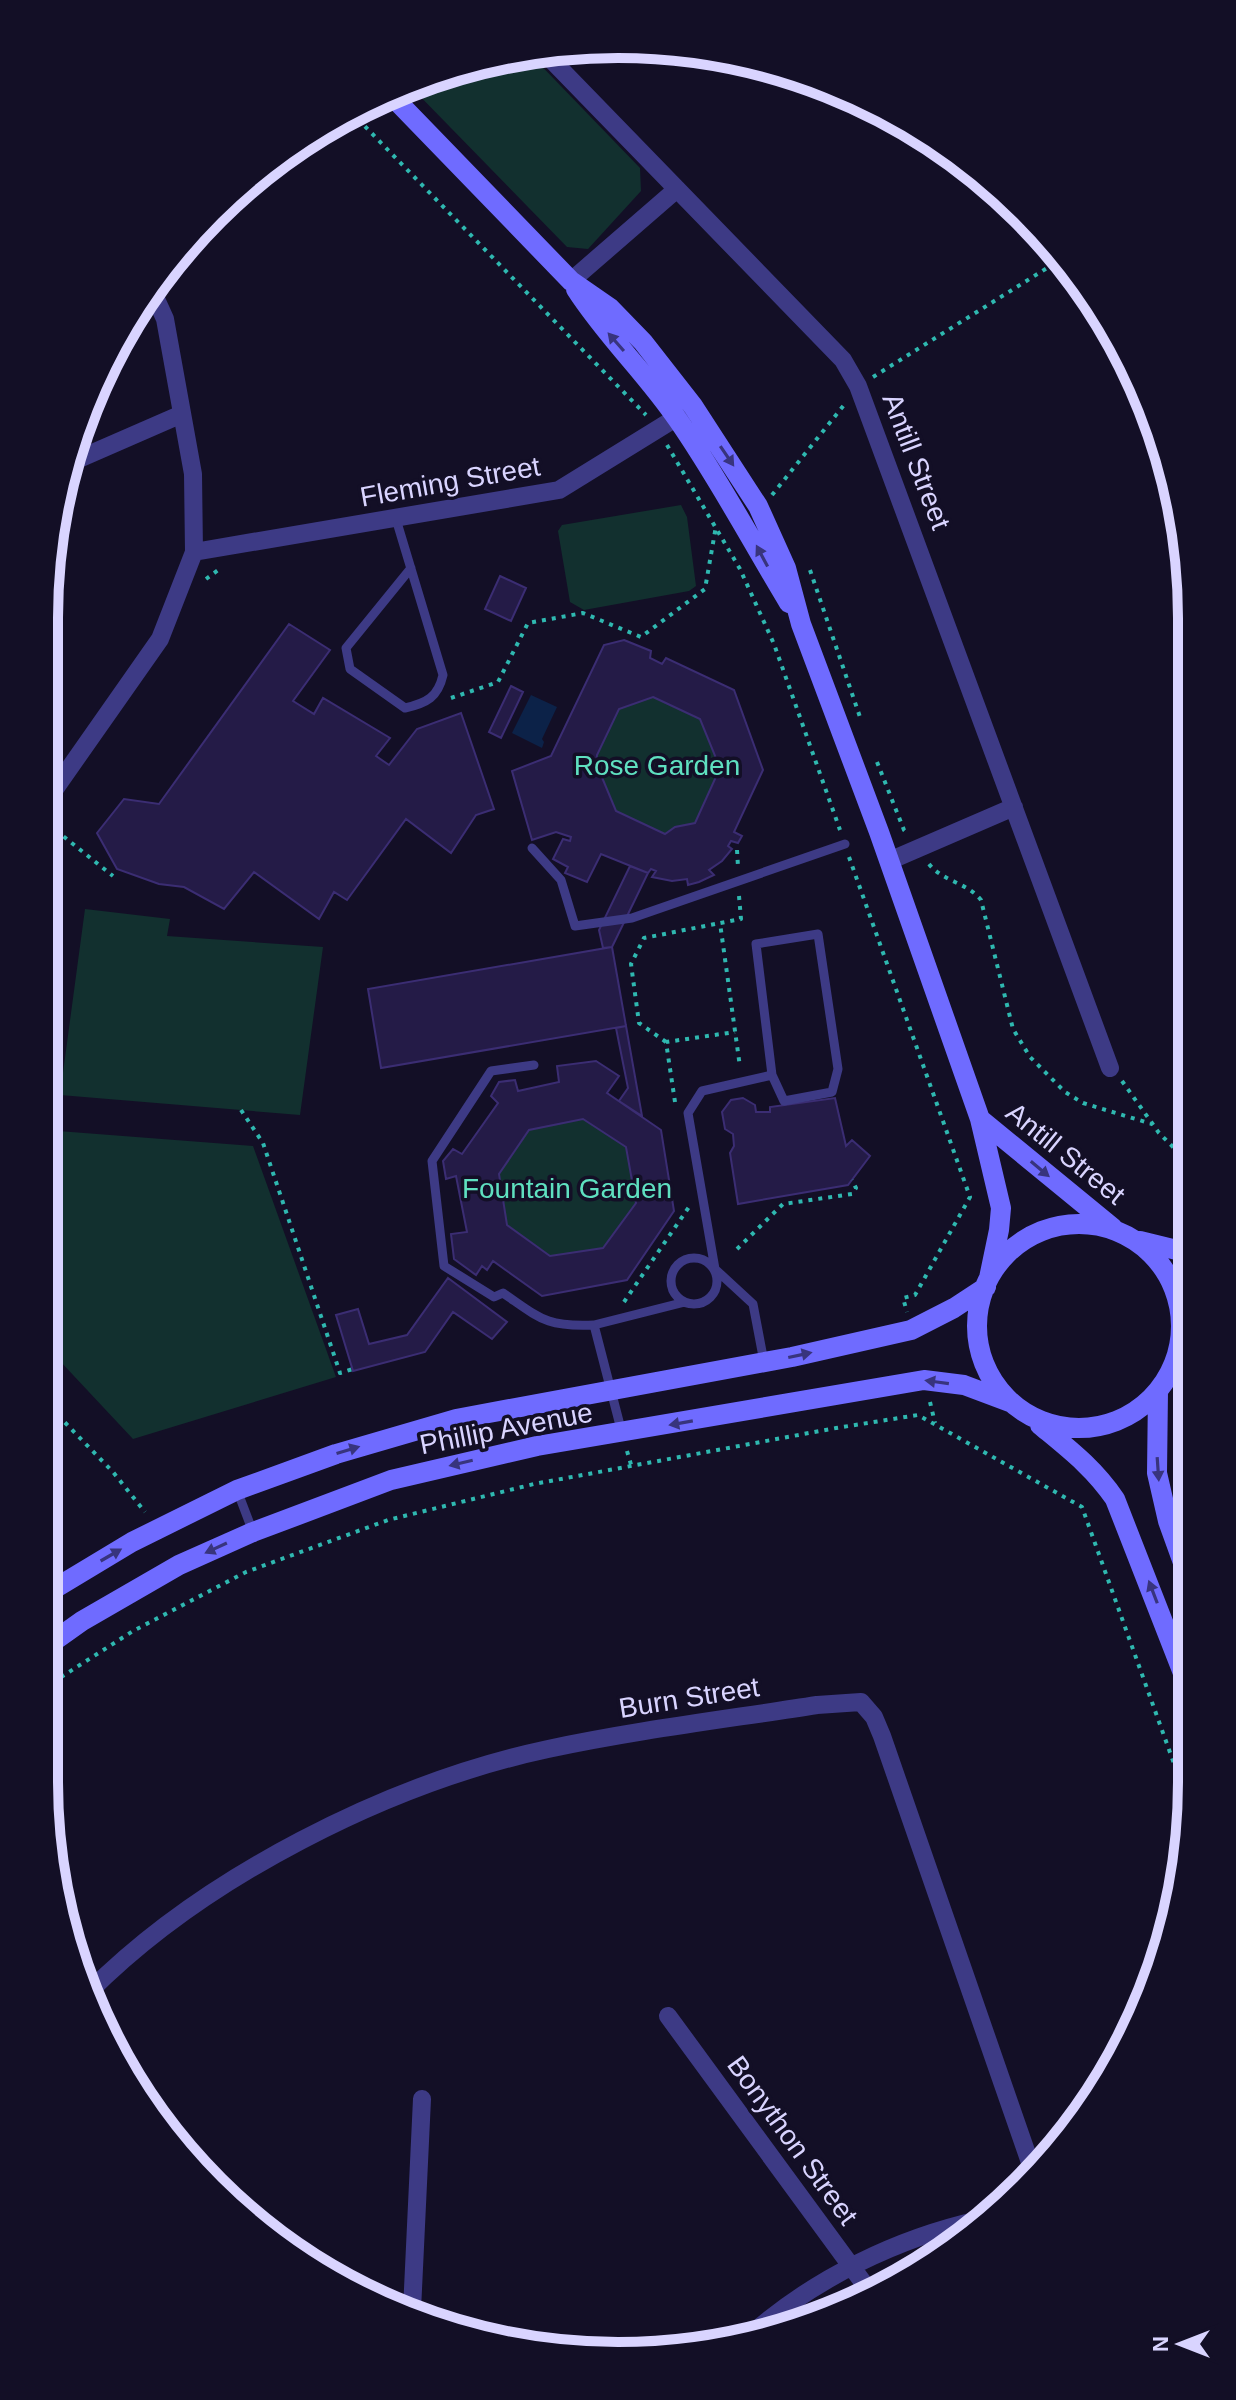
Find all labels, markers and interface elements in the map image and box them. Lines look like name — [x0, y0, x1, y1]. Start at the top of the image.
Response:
one-way arrow — [608, 333, 625, 353]
street label: Antill Street — [876, 389, 957, 534]
one-way arrow — [719, 445, 734, 466]
street label: Fleming Street — [358, 450, 543, 513]
one-way arrow — [755, 545, 769, 568]
park label: Rose Garden — [574, 750, 740, 781]
street label: Antill Street — [1000, 1096, 1131, 1211]
one-way arrow — [1030, 1160, 1050, 1177]
park label: Fountain Garden — [462, 1173, 672, 1204]
one-way arrow — [788, 1348, 813, 1361]
one-way arrow — [924, 1375, 949, 1388]
street label: Phillip Avenue — [417, 1397, 595, 1460]
one-way arrow — [668, 1418, 693, 1430]
one-way arrow — [337, 1443, 361, 1456]
one-way arrow — [449, 1457, 474, 1470]
one-way arrow — [1152, 1457, 1165, 1482]
one-way arrow — [205, 1542, 228, 1555]
one-way arrow — [100, 1548, 122, 1562]
one-way arrow — [1146, 1580, 1159, 1604]
street label: Burn Street — [617, 1671, 762, 1724]
street label: Bonython Street — [721, 2050, 864, 2231]
north arrow — [1140, 2304, 1220, 2384]
text: N — [1148, 2336, 1173, 2352]

